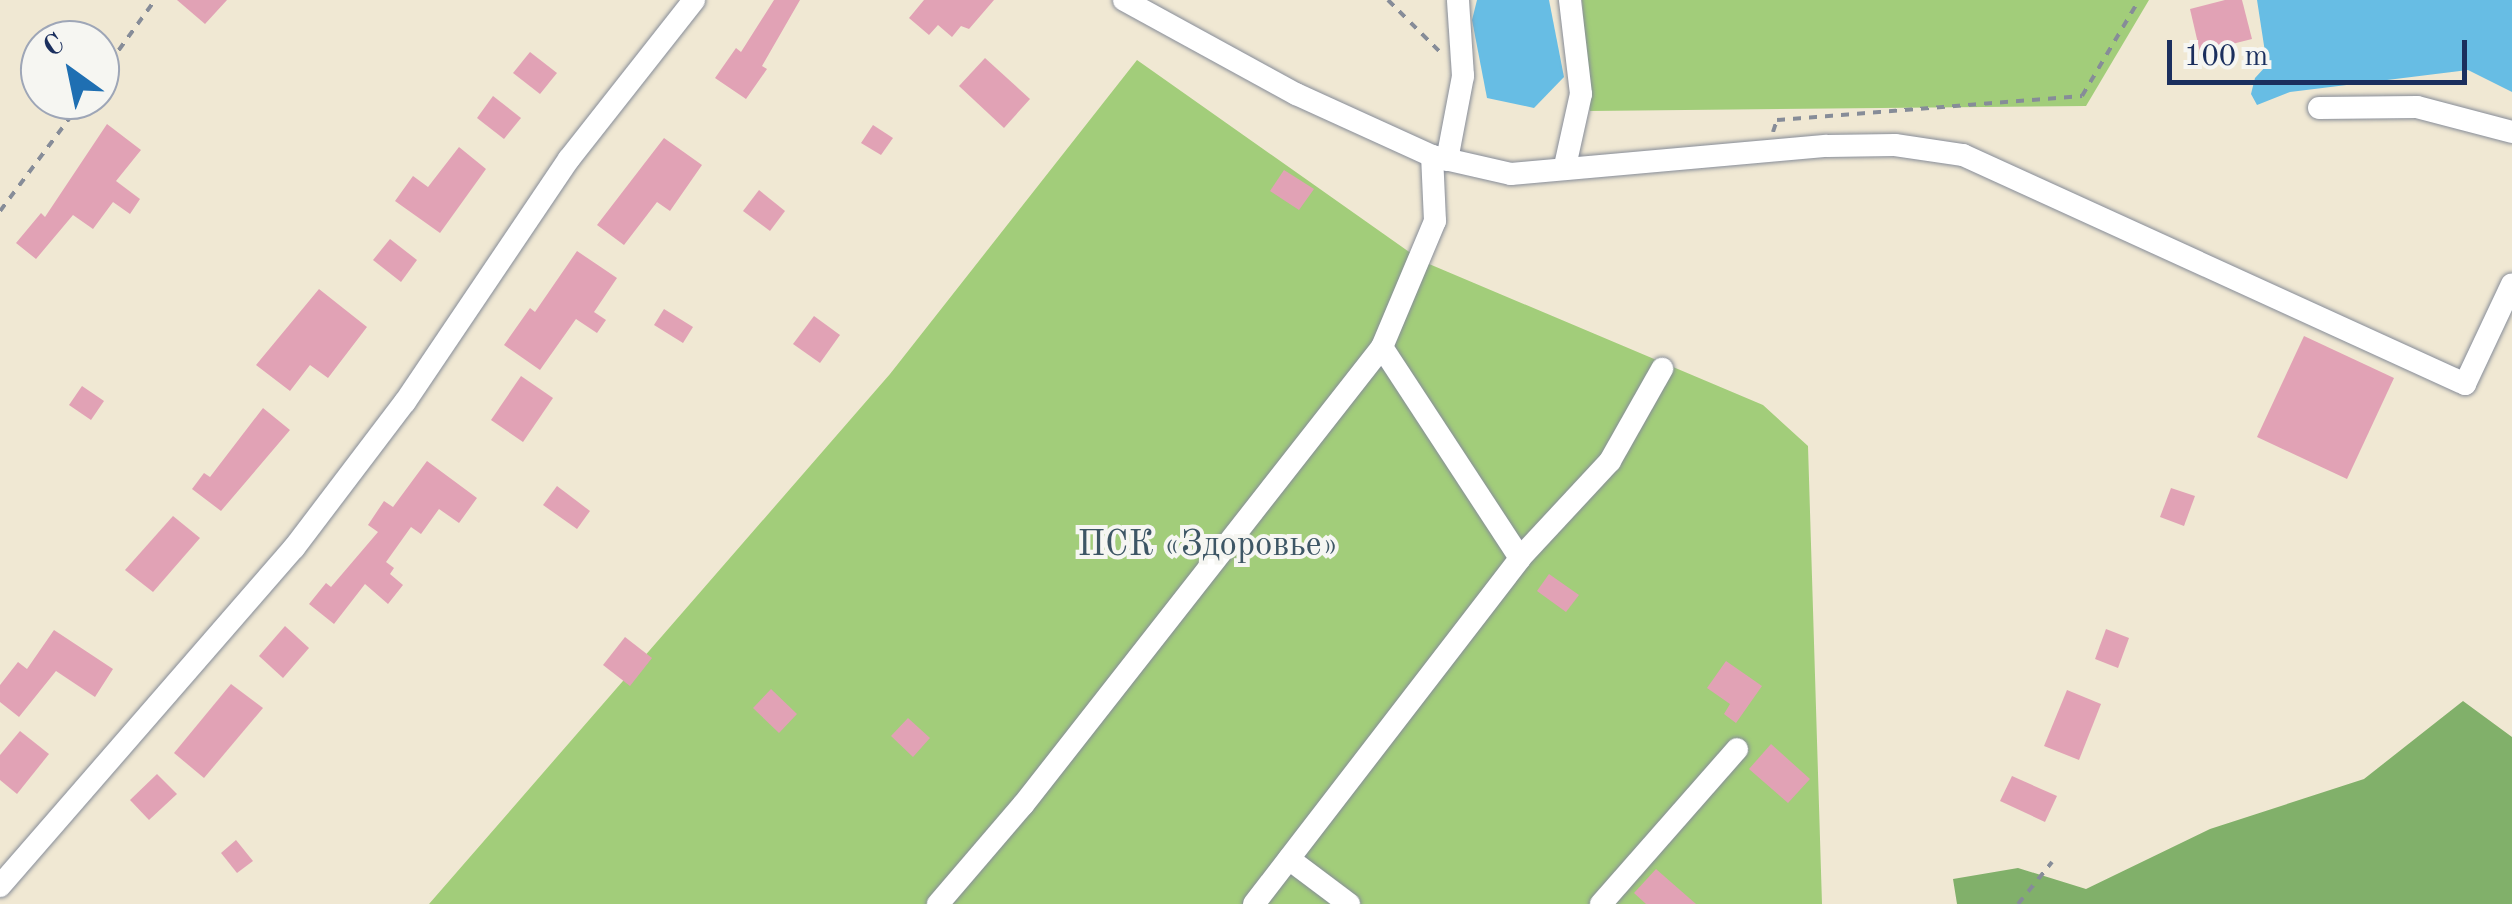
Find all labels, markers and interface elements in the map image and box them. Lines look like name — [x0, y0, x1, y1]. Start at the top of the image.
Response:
north arrow — [20, 20, 120, 120]
scale bar — [2172, 20, 2472, 82]
text: С — [39, 30, 70, 63]
text: 100 m — [2184, 42, 2268, 72]
park label: ПСК «Здоровье» — [1078, 525, 1338, 567]

